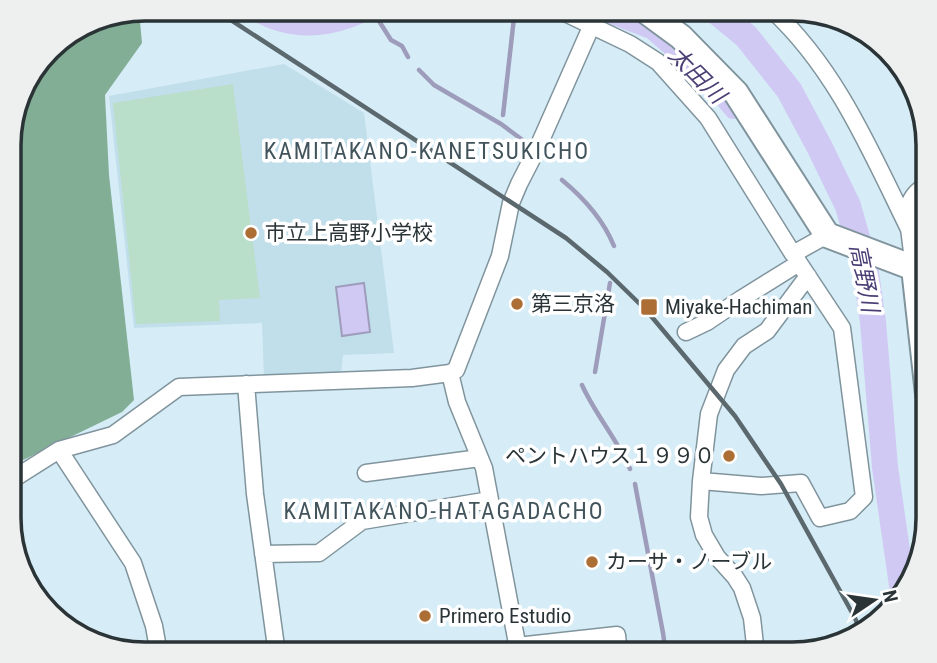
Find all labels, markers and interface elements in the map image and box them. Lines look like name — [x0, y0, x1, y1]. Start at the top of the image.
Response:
water label: 太田川 — [663, 41, 733, 111]
district label: KAMITAKANO-KANETSUKICHO — [264, 138, 590, 165]
place label: 市立上高野小学校 — [265, 221, 433, 245]
marker: 市立上高野小学校 — [243, 225, 259, 241]
water label: 高野川 — [844, 242, 884, 317]
place label: 第三京洛 — [531, 292, 615, 316]
place label: Miyake-Hachiman — [665, 295, 812, 319]
marker: 第三京洛 — [509, 296, 525, 312]
marker: Miyake-Hachiman — [639, 297, 659, 317]
place label: ペントハウス１９９０ — [505, 444, 715, 468]
marker: ペントハウス１９９０ — [721, 448, 737, 464]
district label: KAMITAKANO-HATAGADACHO — [283, 498, 605, 525]
place label: カーサ・ノーブル — [606, 550, 772, 574]
marker: カーサ・ノーブル — [584, 554, 600, 570]
north arrow — [839, 565, 909, 635]
text: N — [878, 588, 903, 605]
place label: Primero Estudio — [439, 604, 571, 628]
marker: Primero Estudio — [417, 608, 433, 624]

